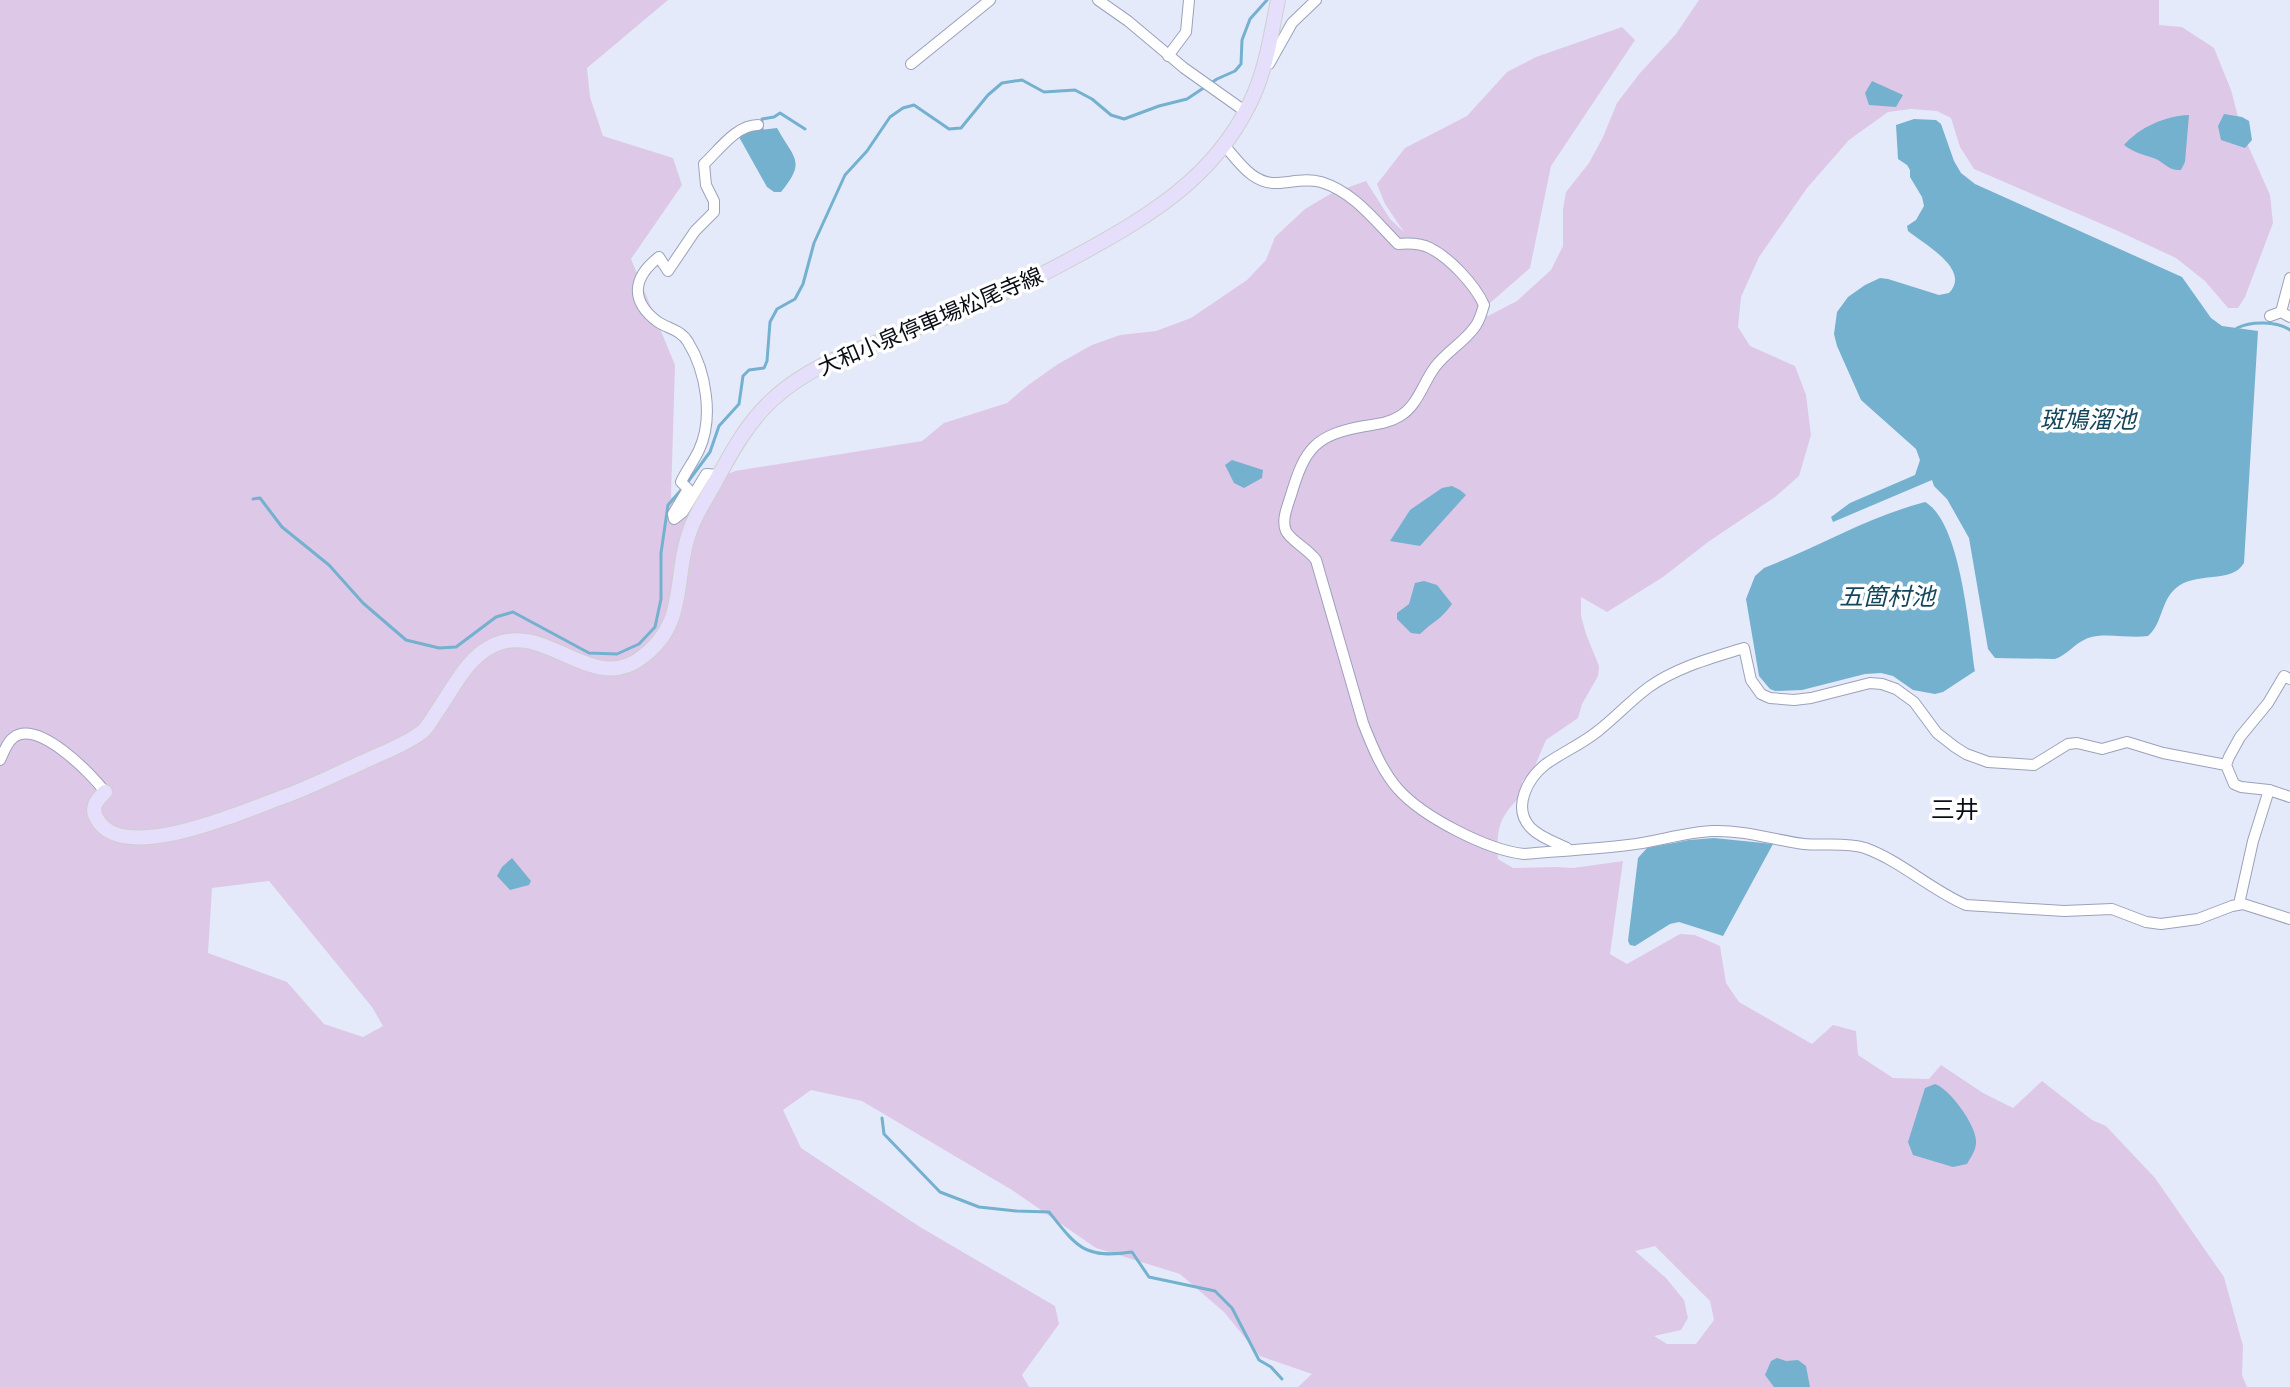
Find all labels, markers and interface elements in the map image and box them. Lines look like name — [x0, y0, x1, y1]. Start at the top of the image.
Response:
street label: 大和小泉停車場松尾寺線 — [814, 262, 1046, 380]
water label: 斑鳩溜池 — [2040, 405, 2138, 434]
water label: 五箇村池 — [1839, 582, 1937, 611]
district label: 三井 — [1931, 795, 1979, 824]

